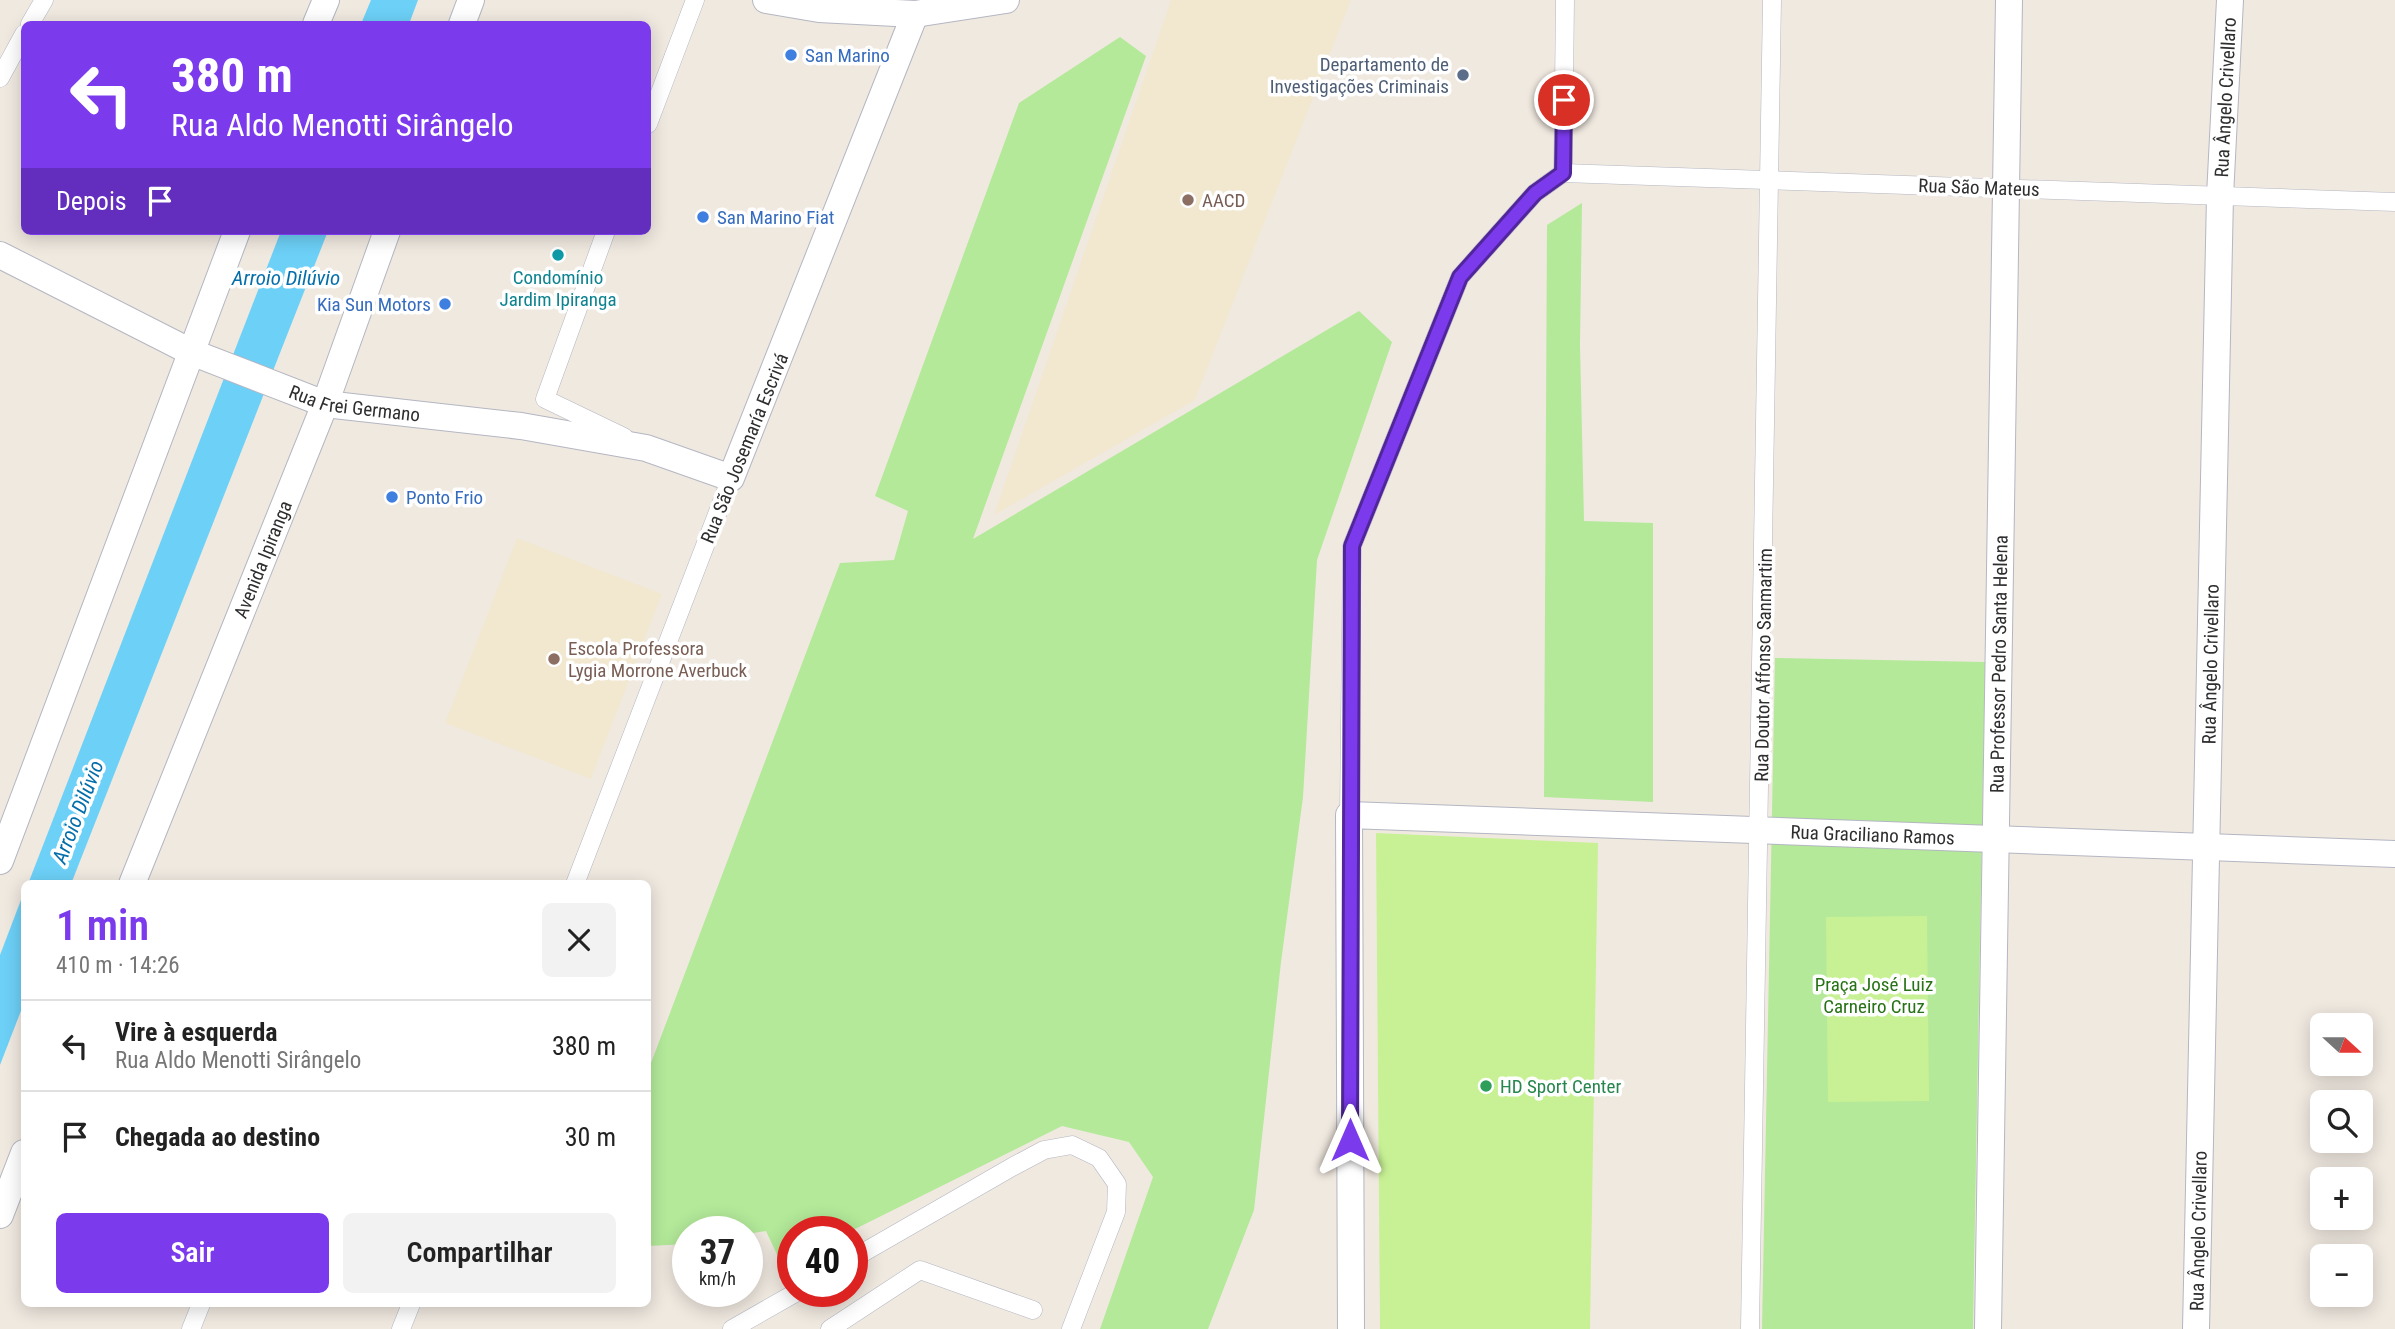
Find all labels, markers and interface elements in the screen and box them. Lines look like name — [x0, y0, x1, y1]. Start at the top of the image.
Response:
street label: Rua Ângelo Crivellaro — [2210, 17, 2241, 178]
place label: San Marino — [805, 44, 890, 67]
text: 380 m — [171, 47, 293, 104]
marker: San Marino — [783, 47, 799, 63]
icon: left — [56, 49, 147, 140]
place label: Departamento de Investigações Criminais — [1270, 53, 1449, 98]
marker: Departamento de Investigações Criminais — [1455, 67, 1471, 83]
pin — [1534, 70, 1594, 130]
icon: arrive — [1545, 81, 1583, 119]
text: Rua Aldo Menotti Sirângelo — [171, 106, 514, 144]
street label: Rua São Mateus — [1918, 174, 2040, 201]
icon: arrive — [141, 182, 179, 220]
text: Depois — [56, 186, 127, 216]
place label: AACD — [1202, 189, 1245, 212]
marker: AACD — [1180, 192, 1196, 208]
place label: San Marino Fiat — [717, 206, 834, 229]
marker: San Marino Fiat — [695, 209, 711, 225]
marker: Condomínio Jardim Ipiranga — [550, 247, 566, 263]
water label: Arroio Dilúvio — [231, 266, 340, 290]
place label: Condomínio Jardim Ipiranga — [499, 266, 617, 311]
place label: Kia Sun Motors — [317, 293, 431, 316]
marker: Kia Sun Motors — [437, 296, 453, 312]
street label: Rua São Josemaría Escrivá — [696, 350, 793, 547]
street label: Rua Frei Germano — [286, 380, 421, 427]
place label: Ponto Frio — [406, 486, 483, 509]
marker: Ponto Frio — [384, 489, 400, 505]
street label: Avenida Ipiranga — [229, 497, 297, 622]
street label: Rua Professor Pedro Santa Helena — [1985, 535, 2013, 793]
street label: Rua Doutor Affonso Sanmartim — [1750, 548, 1777, 782]
street label: Rua Ângelo Crivellaro — [2197, 584, 2224, 745]
place label: Escola Professora Lygia Morrone Averbuck — [568, 637, 748, 682]
marker: Escola Professora Lygia Morrone Averbuck — [546, 651, 562, 667]
water label: Arroio Dilúvio — [47, 757, 109, 868]
street label: Rua Graciliano Ramos — [1790, 820, 1955, 850]
text: 1 min — [56, 901, 149, 950]
button: close — [542, 903, 616, 977]
text: 410 m · 14:26 — [56, 952, 180, 979]
park label: Praça José Luiz Carneiro Cruz — [1815, 973, 1933, 1018]
north arrow — [2310, 1013, 2373, 1076]
map controls — [2310, 1013, 2373, 1307]
text: Vire à esquerda — [115, 1017, 278, 1047]
icon: left — [56, 1027, 94, 1065]
text: 380 m — [552, 1031, 616, 1061]
text: Rua Aldo Menotti Sirângelo — [115, 1047, 361, 1074]
place label: HD Sport Center — [1500, 1075, 1621, 1098]
marker: HD Sport Center — [1478, 1078, 1494, 1094]
button: search — [2310, 1090, 2373, 1153]
position arrow — [1313, 1103, 1387, 1177]
icon: arrive — [56, 1118, 94, 1156]
text: Chegada ao destino — [115, 1122, 320, 1152]
text: 30 m — [565, 1122, 616, 1152]
street label: Rua Ângelo Crivellaro — [2185, 1151, 2212, 1311]
button: + — [2310, 1167, 2373, 1230]
button: Sair — [56, 1213, 329, 1293]
button: Compartilhar — [343, 1213, 616, 1293]
speed limit sign: 40 — [777, 1216, 868, 1307]
text: 37 — [700, 1232, 735, 1273]
button: − — [2310, 1244, 2373, 1307]
text: km/h — [699, 1268, 736, 1289]

